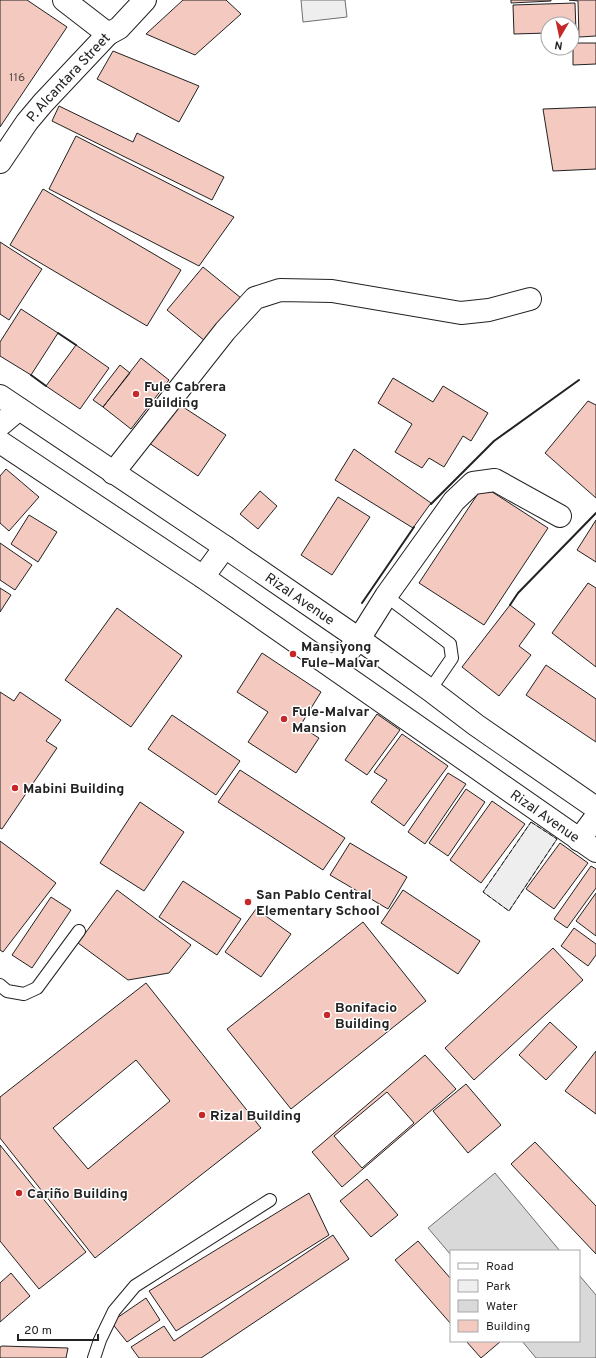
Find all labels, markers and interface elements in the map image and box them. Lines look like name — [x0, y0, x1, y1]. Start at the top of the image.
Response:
north arrow — [540, 16, 580, 56]
street label: P. Alcantara Street — [24, 30, 114, 126]
text: N — [554, 37, 564, 52]
house number: 116 — [9, 70, 25, 86]
place label: Fule Cabrera Building — [144, 379, 226, 412]
marker: Fule Cabrera Building — [131, 389, 141, 399]
street label: Rizal Avenue — [261, 570, 337, 630]
place label: Mansiyong Fule–Malvar — [301, 639, 380, 672]
marker: Mansiyong Fule–Malvar — [288, 649, 298, 659]
place label: Fule-Malvar Mansion — [292, 704, 369, 737]
marker: Fule-Malvar Mansion — [279, 714, 289, 724]
place label: Mabini Building — [23, 781, 124, 798]
marker: Mabini Building — [10, 783, 20, 793]
street label: Rizal Avenue — [506, 787, 582, 847]
place label: San Pablo Central Elementary School — [256, 887, 380, 920]
marker: San Pablo Central Elementary School — [243, 897, 253, 907]
place label: Bonifacio Building — [335, 1000, 397, 1033]
marker: Bonifacio Building — [322, 1010, 332, 1020]
place label: Rizal Building — [210, 1108, 301, 1125]
marker: Rizal Building — [197, 1110, 207, 1120]
place label: Cariño Building — [27, 1186, 128, 1203]
marker: Cariño Building — [14, 1188, 24, 1198]
legend — [450, 1250, 580, 1342]
text: Road — [486, 1259, 514, 1275]
text: Park — [486, 1279, 511, 1295]
text: Water — [486, 1299, 518, 1315]
scale bar — [18, 1316, 98, 1342]
text: Building — [486, 1319, 530, 1335]
text: 20 m — [24, 1323, 52, 1339]

